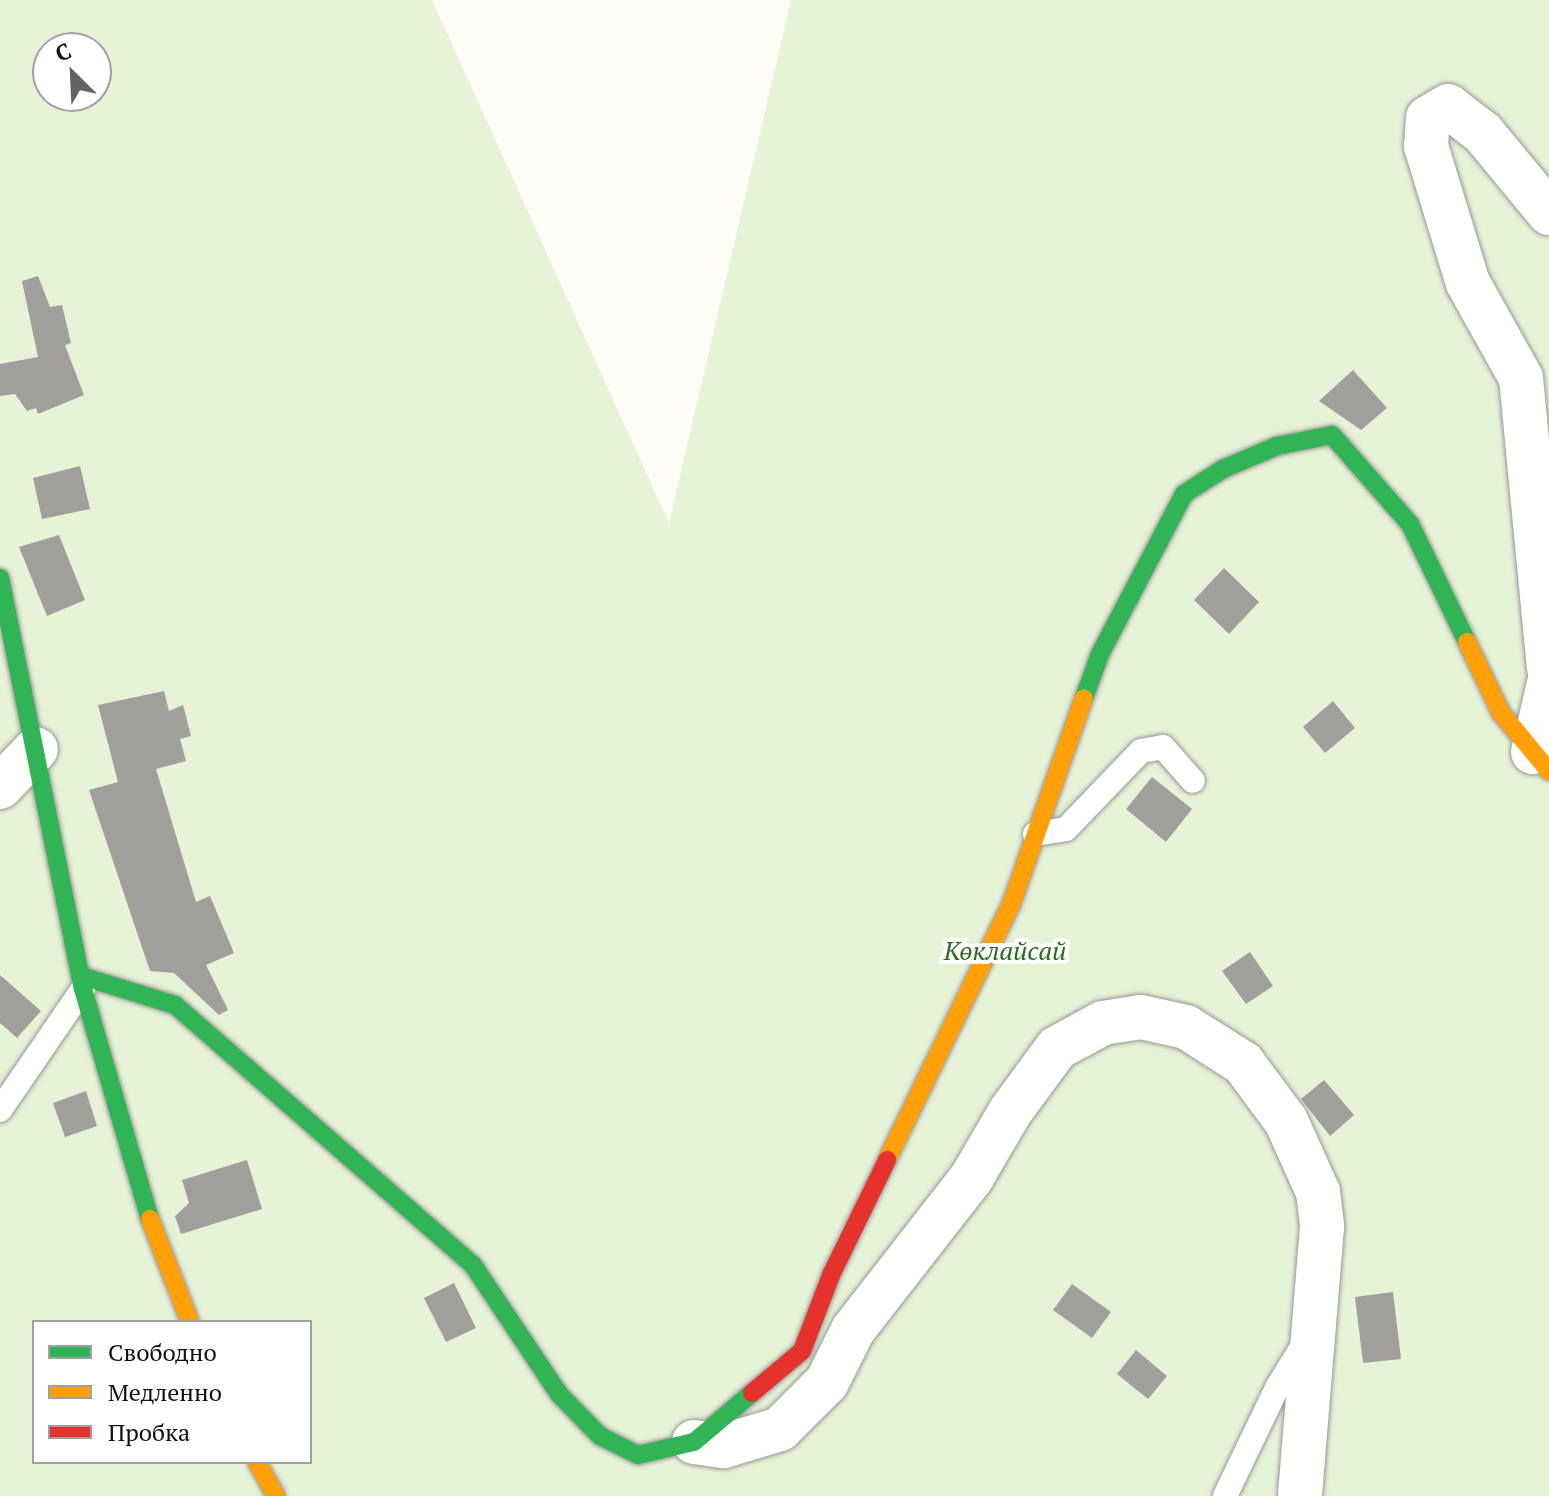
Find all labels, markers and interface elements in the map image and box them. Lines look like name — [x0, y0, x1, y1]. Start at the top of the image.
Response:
north arrow — [32, 32, 112, 112]
text: С — [50, 35, 75, 68]
park label: Көклайсай — [944, 935, 1066, 967]
legend — [32, 1320, 312, 1464]
text: Свободно — [108, 1336, 217, 1368]
text: Медленно — [108, 1376, 222, 1408]
text: Пробка — [108, 1416, 190, 1448]

